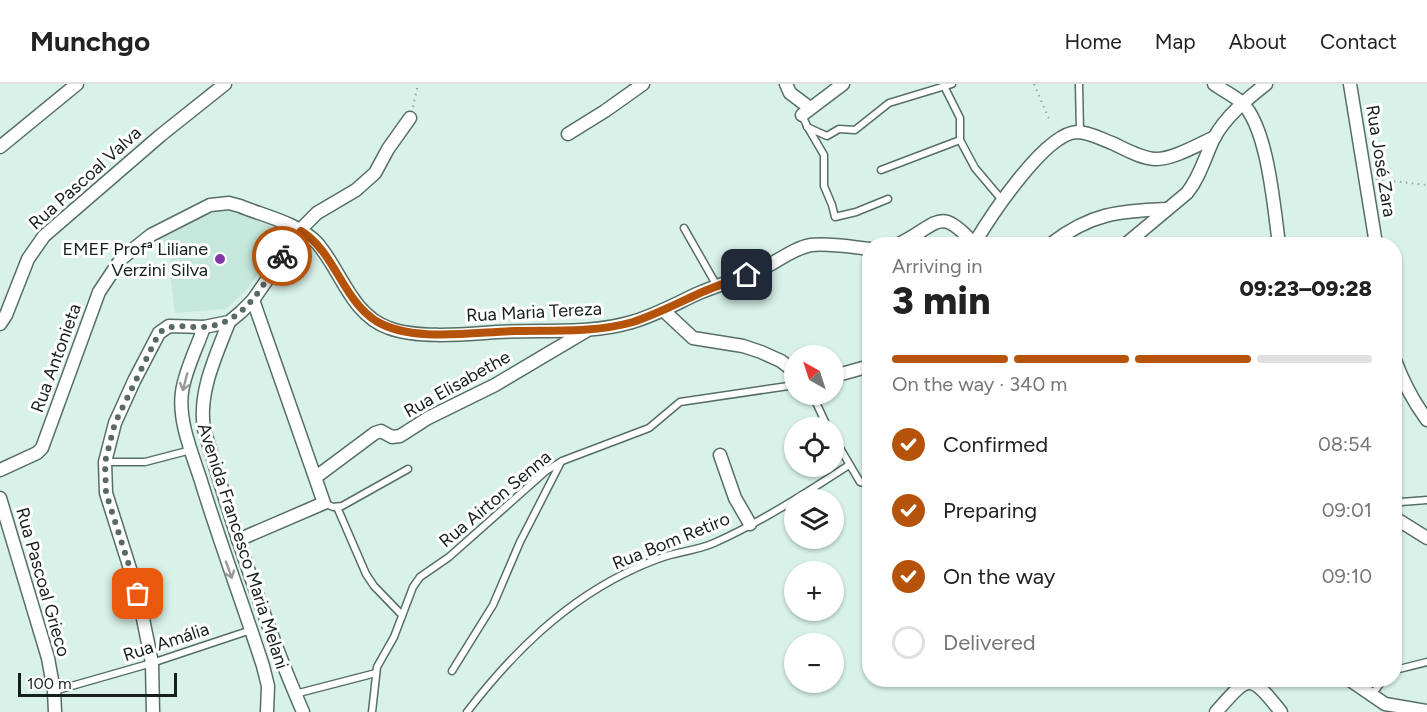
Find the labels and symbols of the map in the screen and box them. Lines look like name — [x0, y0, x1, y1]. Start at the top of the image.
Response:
street label: Rua José Zara — [1361, 103, 1401, 219]
street label: Rua Pascoal Valva — [24, 122, 146, 234]
courier — [252, 226, 312, 286]
place label: EMEF Profª Liliane Verzini Silva — [63, 238, 208, 281]
pin — [721, 249, 772, 300]
marker: EMEF Profª Liliane Verzini Silva — [213, 252, 227, 266]
street label: Rua Maria Tereza — [466, 297, 602, 327]
street label: Rua Antonieta — [26, 301, 86, 415]
north arrow — [784, 345, 844, 405]
street label: Rua Elisabethe — [400, 346, 514, 422]
one-way arrow — [178, 373, 190, 392]
street label: Avenida Francesco Maria Melani — [193, 420, 293, 672]
street label: Rua Airton Senna — [435, 446, 555, 552]
street label: Rua Pascoal Grieco — [11, 505, 75, 659]
street label: Rua Bom Retiro — [609, 507, 733, 575]
one-way arrow — [225, 560, 236, 579]
pin — [112, 568, 163, 619]
street label: Rua Amália — [120, 618, 212, 666]
scale bar — [18, 670, 177, 698]

